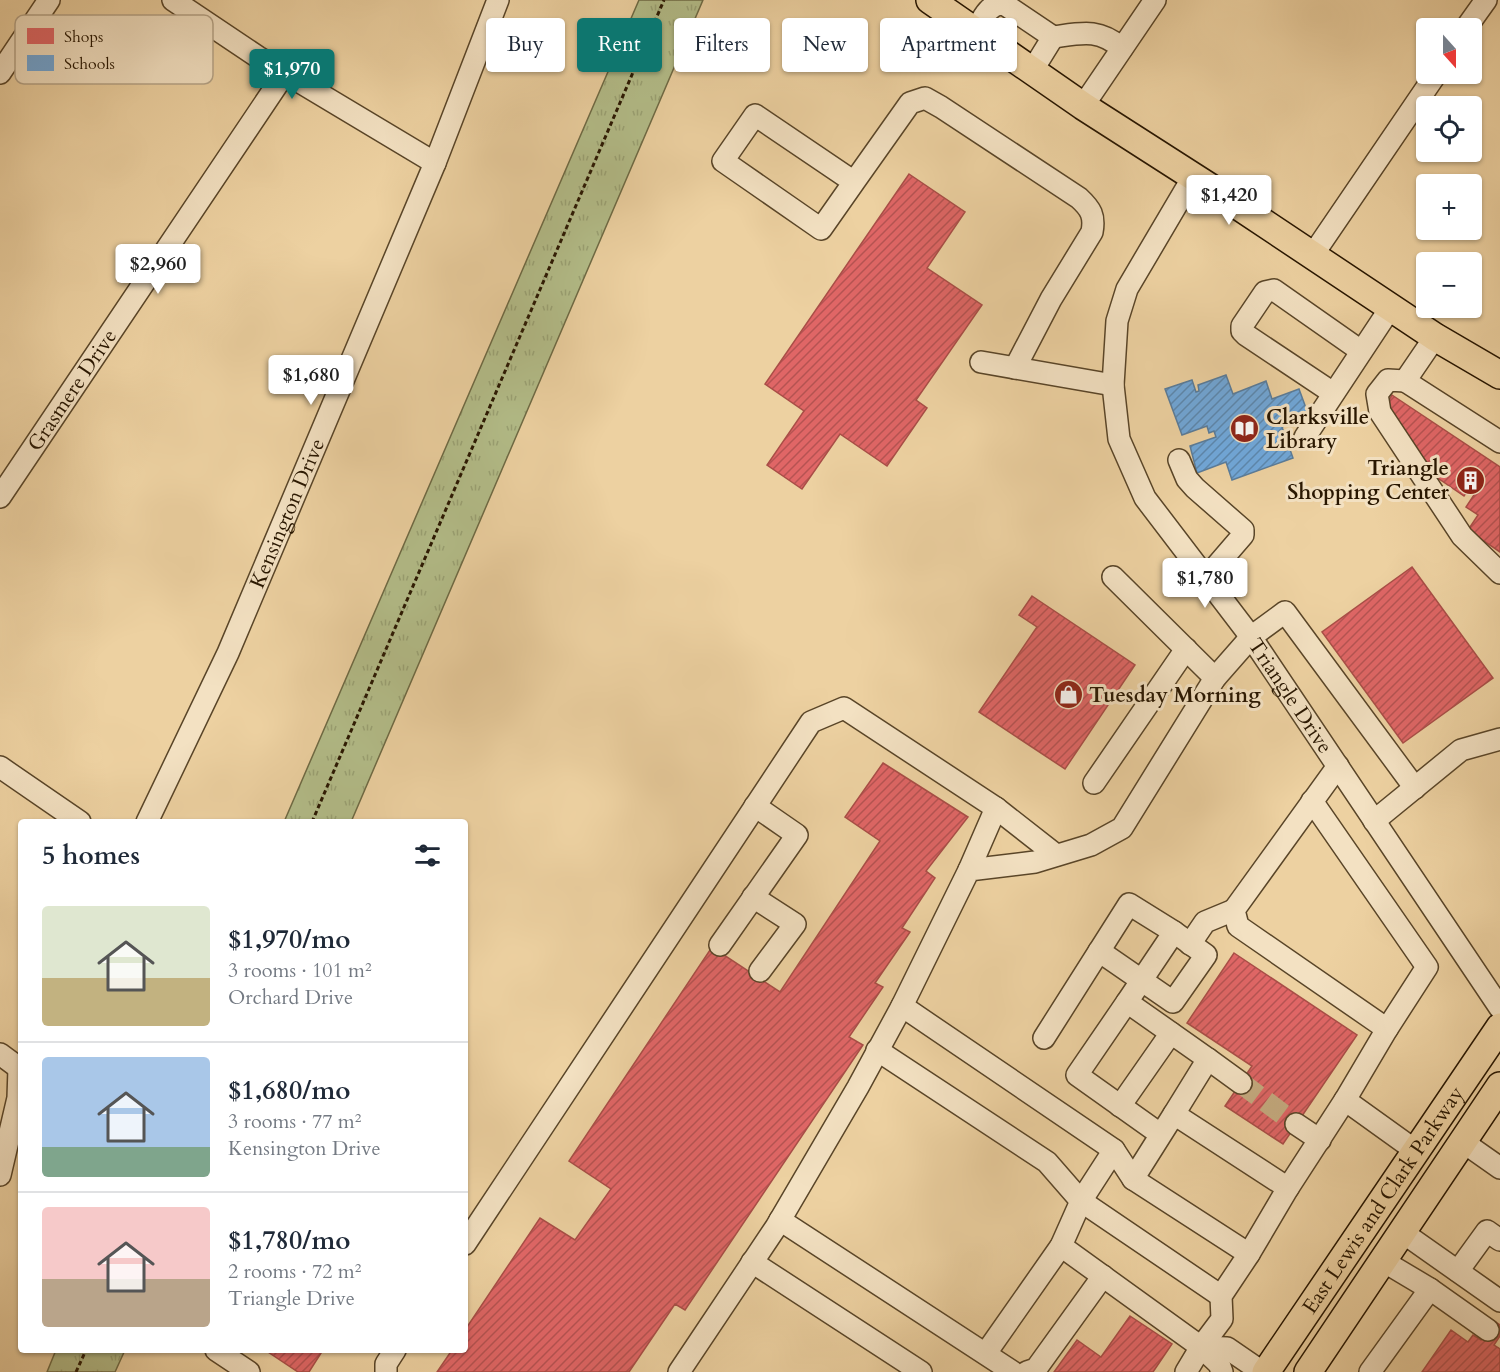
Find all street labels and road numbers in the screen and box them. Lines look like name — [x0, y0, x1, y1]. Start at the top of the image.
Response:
street label: Grasmere Drive — [21, 323, 124, 457]
street label: Kensington Drive — [243, 434, 332, 593]
street label: Triangle Drive — [1241, 633, 1339, 759]
street label: East Lewis and Clark Parkway — [1296, 1081, 1471, 1320]

